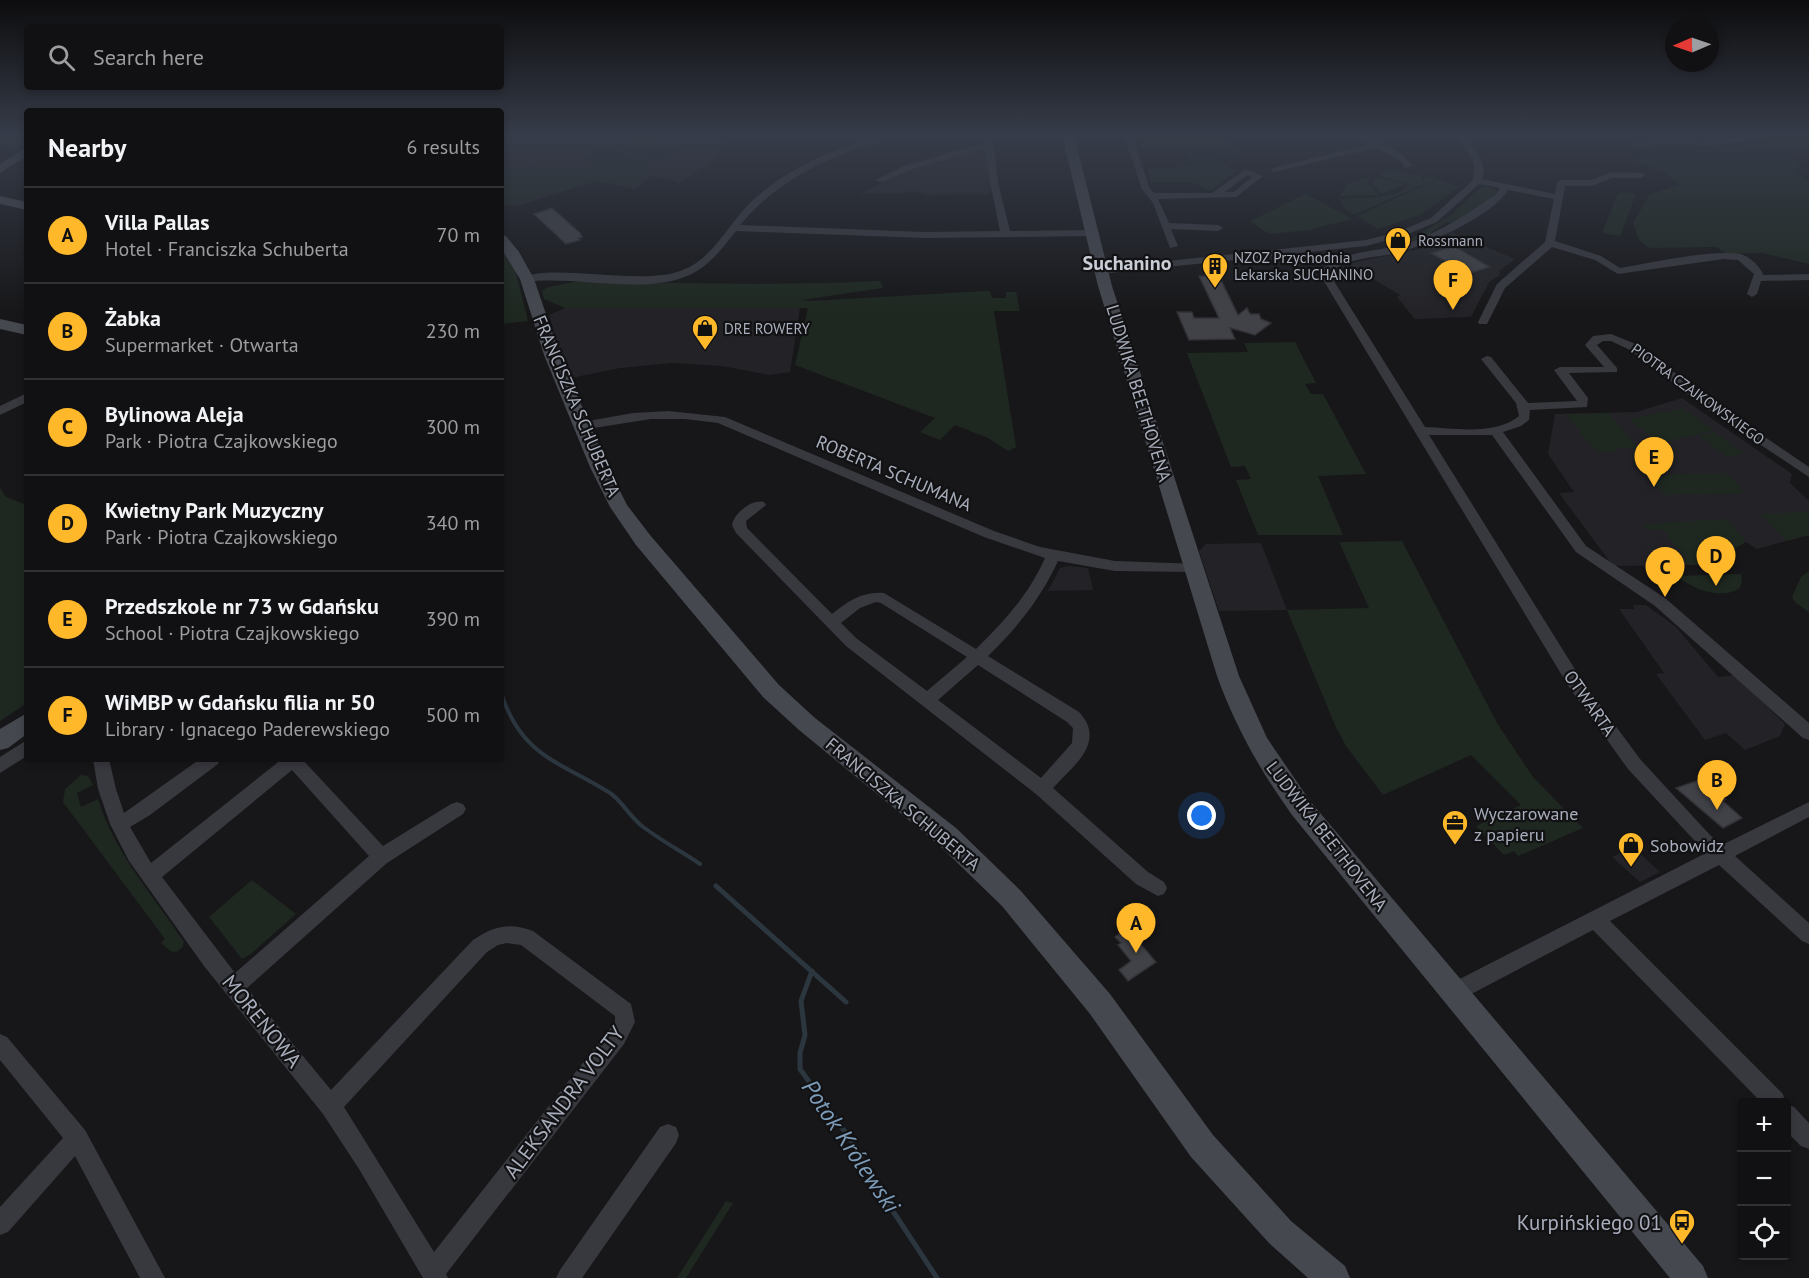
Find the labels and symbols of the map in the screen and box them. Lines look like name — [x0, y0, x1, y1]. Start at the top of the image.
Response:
north arrow — [1665, 18, 1719, 72]
shop icon: Rossmann — [1383, 225, 1413, 263]
place label: Rossmann — [1418, 231, 1483, 250]
place label: NZOZ Przychodnia Lekarska SUCHANINO — [1234, 248, 1373, 284]
district label: Suchanino — [1083, 250, 1172, 276]
building icon: NZOZ Przychodnia Lekarska SUCHANINO — [1200, 251, 1230, 289]
pin: F — [1434, 260, 1472, 310]
street label: LUDWIKA BEETHOVENA — [1101, 302, 1177, 485]
street label: FRANCISZKA SCHUBERTA — [528, 312, 626, 501]
shop icon: DRE ROWERY — [690, 313, 720, 351]
place label: DRE ROWERY — [724, 319, 810, 338]
street label: PIOTRA CZAJKOWSKIEGO — [1628, 339, 1768, 449]
street label: ROBERTA SCHUMANA — [813, 430, 976, 516]
pin: E — [1634, 438, 1674, 487]
pin: D — [1696, 536, 1736, 586]
pin: C — [1646, 548, 1684, 597]
street label: OTWARTA — [1559, 666, 1621, 741]
street label: FRANCISZKA SCHUBERTA — [821, 733, 985, 876]
street label: LUDWIKA BEETHOVENA — [1261, 756, 1393, 916]
pin: B — [1698, 760, 1736, 810]
your location — [1187, 801, 1216, 830]
place label: Wyczarowane z papieru — [1474, 802, 1578, 846]
office icon: Wyczarowane z papieru — [1440, 808, 1470, 846]
shop icon: Sobowidz — [1616, 830, 1646, 868]
place label: Sobowidz — [1650, 834, 1724, 857]
pin: A — [1116, 904, 1156, 953]
street label: MORENOWA — [216, 969, 308, 1074]
street label: ALEKSANDRA VOLTY — [498, 1020, 630, 1184]
water label: Potok Królewski — [795, 1073, 907, 1219]
bus stop icon: Kurpińskiego 01 — [1667, 1207, 1697, 1245]
place label: Kurpińskiego 01 — [1517, 1209, 1662, 1236]

